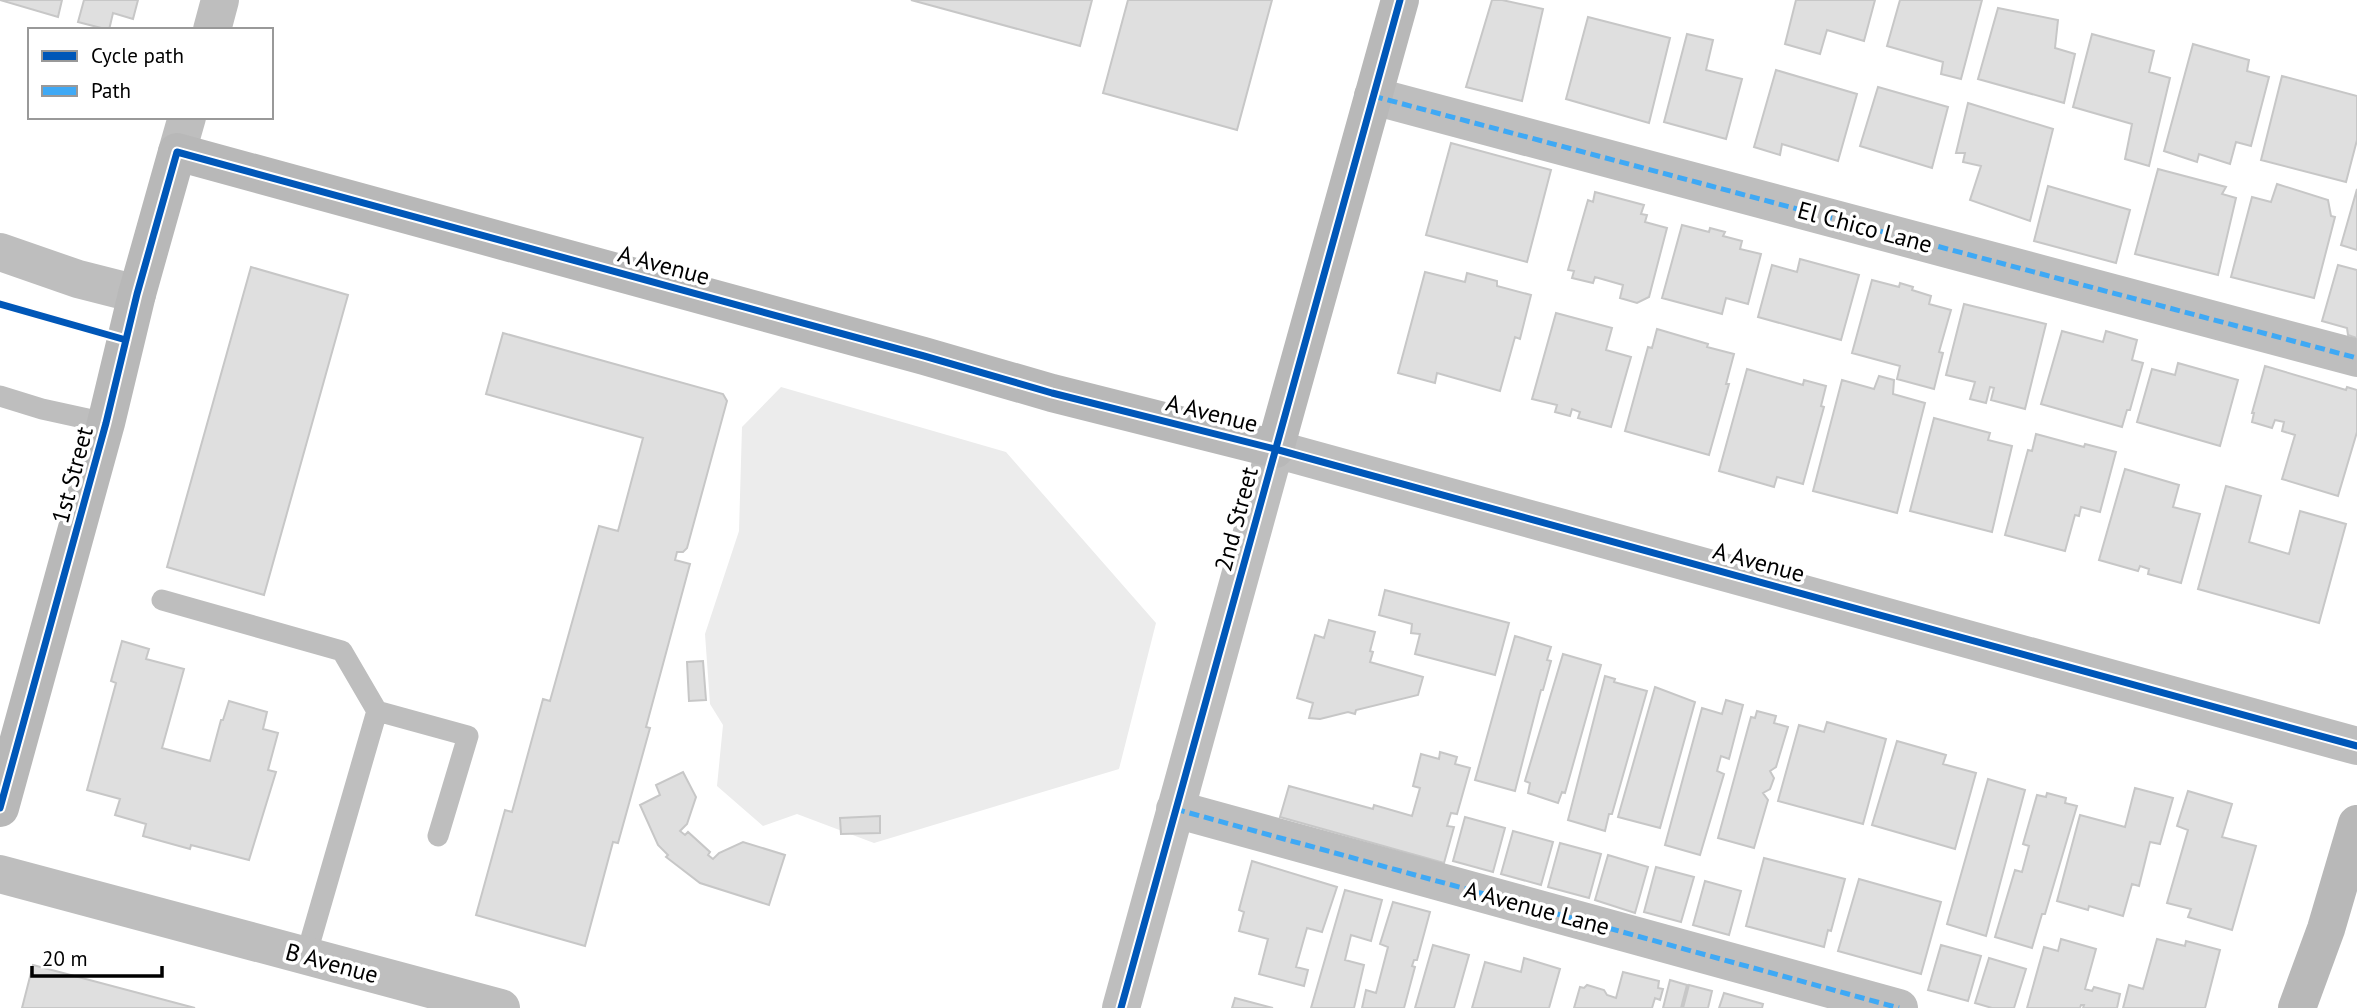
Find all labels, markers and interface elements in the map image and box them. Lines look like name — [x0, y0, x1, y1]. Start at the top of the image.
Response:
legend — [28, 28, 273, 119]
text: Cycle path — [91, 42, 184, 69]
text: Path — [91, 77, 131, 104]
street label: El Chico Lane — [1794, 194, 1936, 260]
street label: A Avenue — [615, 238, 713, 292]
street label: A Avenue — [1163, 387, 1261, 439]
street label: 1st Street — [44, 423, 100, 527]
street label: 2nd Street — [1207, 463, 1265, 575]
street label: A Avenue — [1710, 535, 1808, 589]
street label: A Avenue Lane — [1461, 874, 1613, 942]
scale bar — [32, 934, 161, 978]
street label: B Avenue — [282, 936, 382, 990]
text: 20 m — [42, 945, 88, 972]

